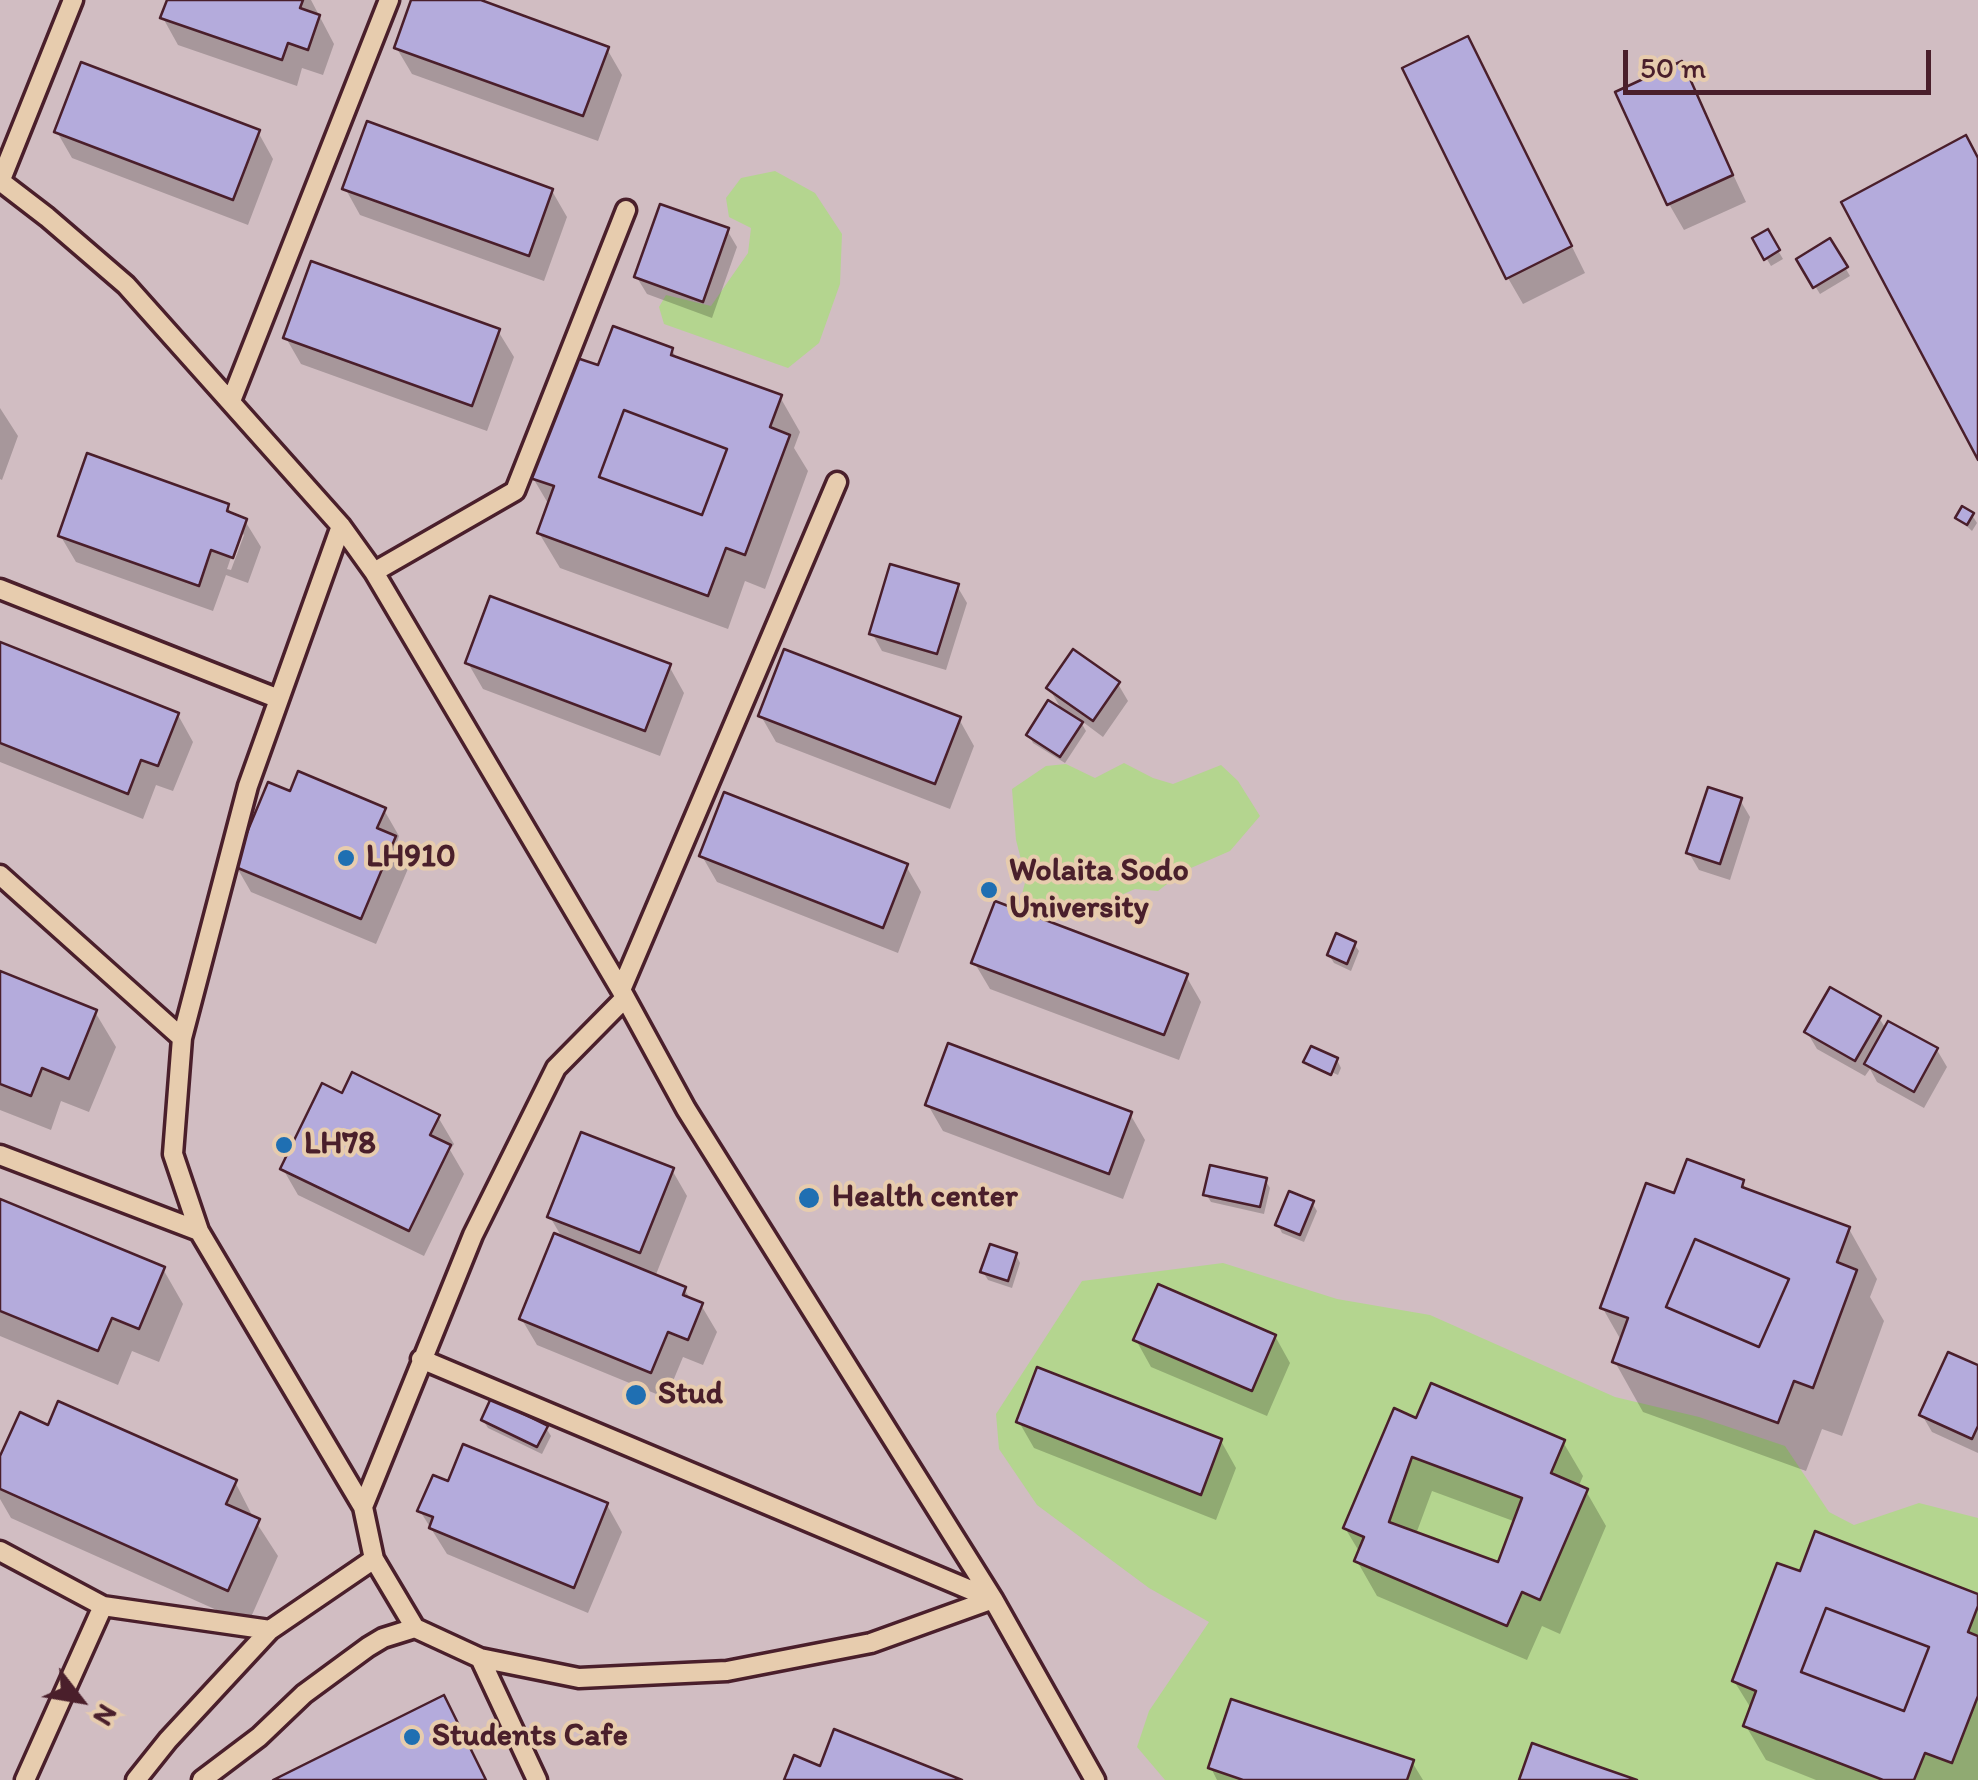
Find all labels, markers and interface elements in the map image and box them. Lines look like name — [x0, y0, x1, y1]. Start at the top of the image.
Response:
scale bar — [1628, 30, 1936, 92]
text: 50 m — [1640, 49, 1706, 86]
place label: LH910 — [366, 839, 456, 877]
marker: LH910 — [335, 847, 357, 869]
place label: Wolaita Sodo University — [1009, 853, 1189, 928]
marker: Wolaita Sodo University — [978, 879, 1000, 901]
place label: LH78 — [304, 1126, 376, 1164]
marker: LH78 — [273, 1134, 295, 1156]
place label: Health center — [832, 1179, 1018, 1217]
marker: Health center — [796, 1185, 822, 1211]
place label: Stud — [658, 1376, 723, 1414]
marker: Stud — [623, 1382, 649, 1408]
north arrow — [30, 1650, 130, 1750]
text: N — [86, 1699, 125, 1732]
place label: Students Cafe — [432, 1718, 628, 1756]
marker: Students Cafe — [401, 1726, 423, 1748]

